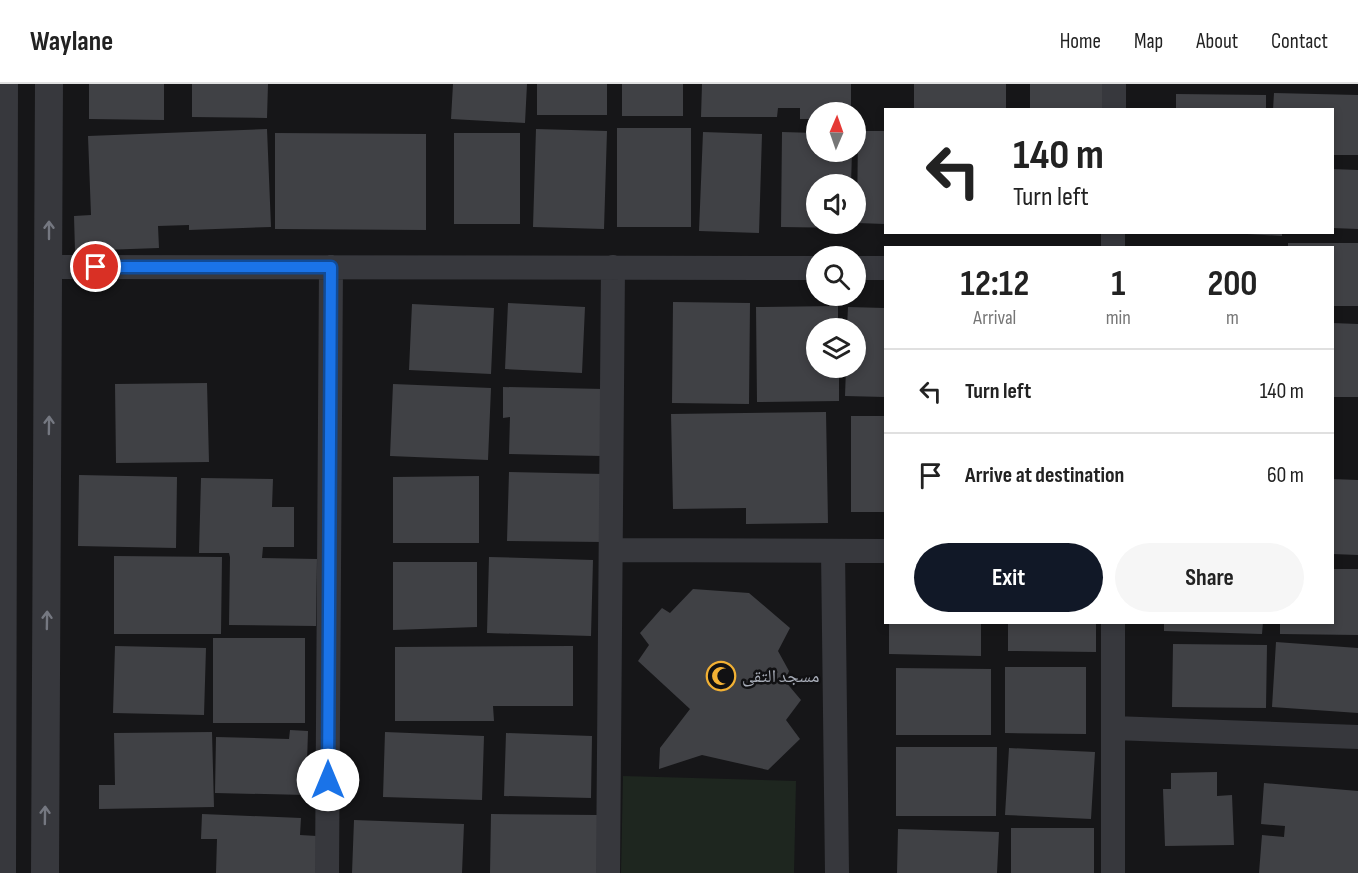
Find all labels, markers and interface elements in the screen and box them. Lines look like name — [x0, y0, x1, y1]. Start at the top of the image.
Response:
text: Waylane — [30, 25, 113, 58]
text: Home — [1060, 29, 1101, 54]
text: Map — [1134, 29, 1163, 54]
text: About — [1196, 29, 1238, 54]
text: Contact — [1271, 29, 1328, 54]
north arrow — [806, 102, 866, 162]
map controls — [806, 102, 866, 378]
text: 140 m — [1013, 130, 1104, 181]
icon: left — [914, 132, 992, 210]
button: sound — [806, 174, 866, 234]
text: Turn left — [1013, 181, 1089, 213]
one-way arrow — [43, 220, 55, 240]
pin — [70, 241, 121, 292]
button: search — [806, 246, 866, 306]
icon: arrive — [79, 250, 112, 283]
text: 12:12 — [961, 263, 1029, 306]
text: 1 — [1111, 263, 1125, 306]
text: 200 — [1207, 263, 1257, 306]
text: Arrival — [973, 306, 1016, 330]
text: min — [1106, 306, 1131, 330]
text: m — [1226, 306, 1239, 330]
button: layers — [806, 318, 866, 378]
icon: left — [914, 375, 947, 408]
text: Turn left — [965, 378, 1031, 405]
text: 140 m — [1260, 378, 1304, 405]
one-way arrow — [43, 415, 55, 435]
icon: arrive — [914, 459, 947, 492]
text: Arrive at destination — [965, 462, 1124, 489]
text: 60 m — [1267, 462, 1304, 489]
button: Exit — [914, 543, 1103, 612]
button: Share — [1115, 543, 1304, 612]
one-way arrow — [41, 610, 53, 630]
mosque icon: مسجد التقى — [705, 660, 737, 692]
place label: مسجد التقى — [742, 666, 819, 687]
position arrow — [296, 748, 360, 812]
one-way arrow — [39, 805, 51, 825]

